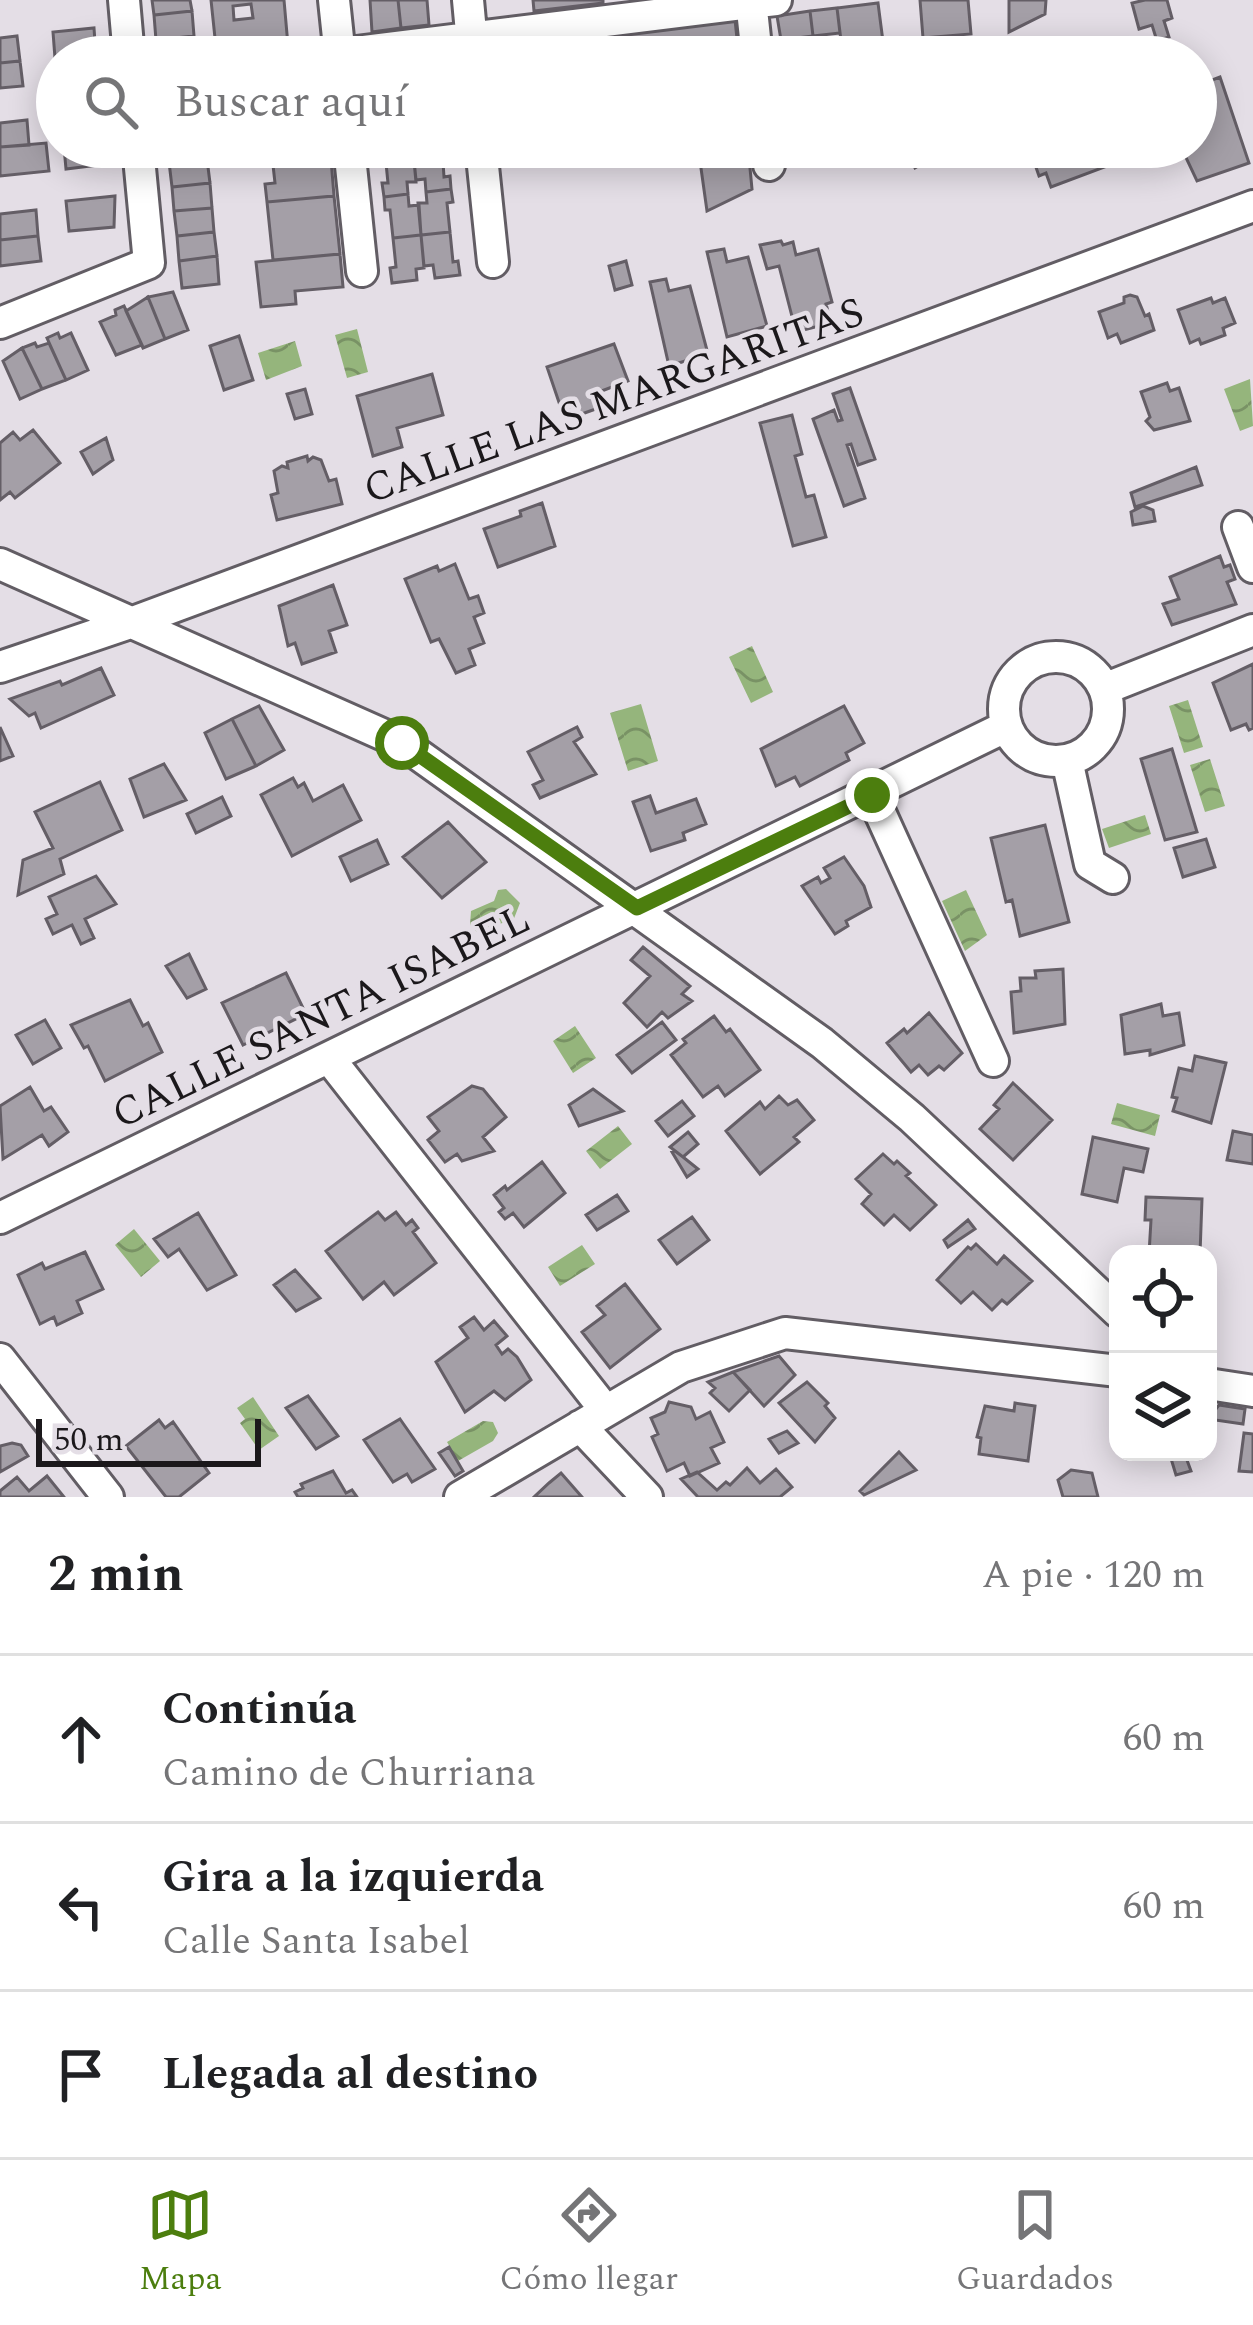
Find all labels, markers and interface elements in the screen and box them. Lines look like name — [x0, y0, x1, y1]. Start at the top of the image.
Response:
search box — [36, 36, 1217, 168]
text: Buscar aquí — [174, 68, 407, 137]
icon: search — [78, 69, 144, 135]
street label: CALLE LAS MARGARITAS — [355, 281, 873, 521]
route start — [375, 716, 429, 770]
route end — [845, 768, 899, 822]
street label: CALLE SANTA ISABEL — [101, 888, 541, 1146]
map controls — [1109, 1245, 1217, 1461]
button: locate — [1109, 1245, 1217, 1353]
button: layers — [1109, 1353, 1217, 1461]
scale bar — [36, 1413, 261, 1466]
text: 50 m — [54, 1415, 124, 1465]
text: 2 min — [48, 1536, 184, 1614]
text: A pie · 120 m — [982, 1546, 1205, 1605]
text: Continúa — [162, 1675, 356, 1744]
icon: ahead — [48, 1706, 114, 1772]
text: 60 m — [1123, 1709, 1205, 1768]
text: Camino de Churriana — [162, 1744, 536, 1803]
text: Gira a la izquierda — [162, 1843, 544, 1912]
icon: left — [48, 1874, 114, 1940]
text: 60 m — [1123, 1877, 1205, 1936]
text: Calle Santa Isabel — [162, 1912, 470, 1971]
text: Llegada al destino — [162, 2040, 538, 2109]
icon: arrive — [48, 2042, 114, 2108]
tab: Mapa — [139, 2182, 222, 2304]
tab: Cómo llegar — [500, 2182, 678, 2304]
tab: Guardados — [956, 2182, 1114, 2304]

